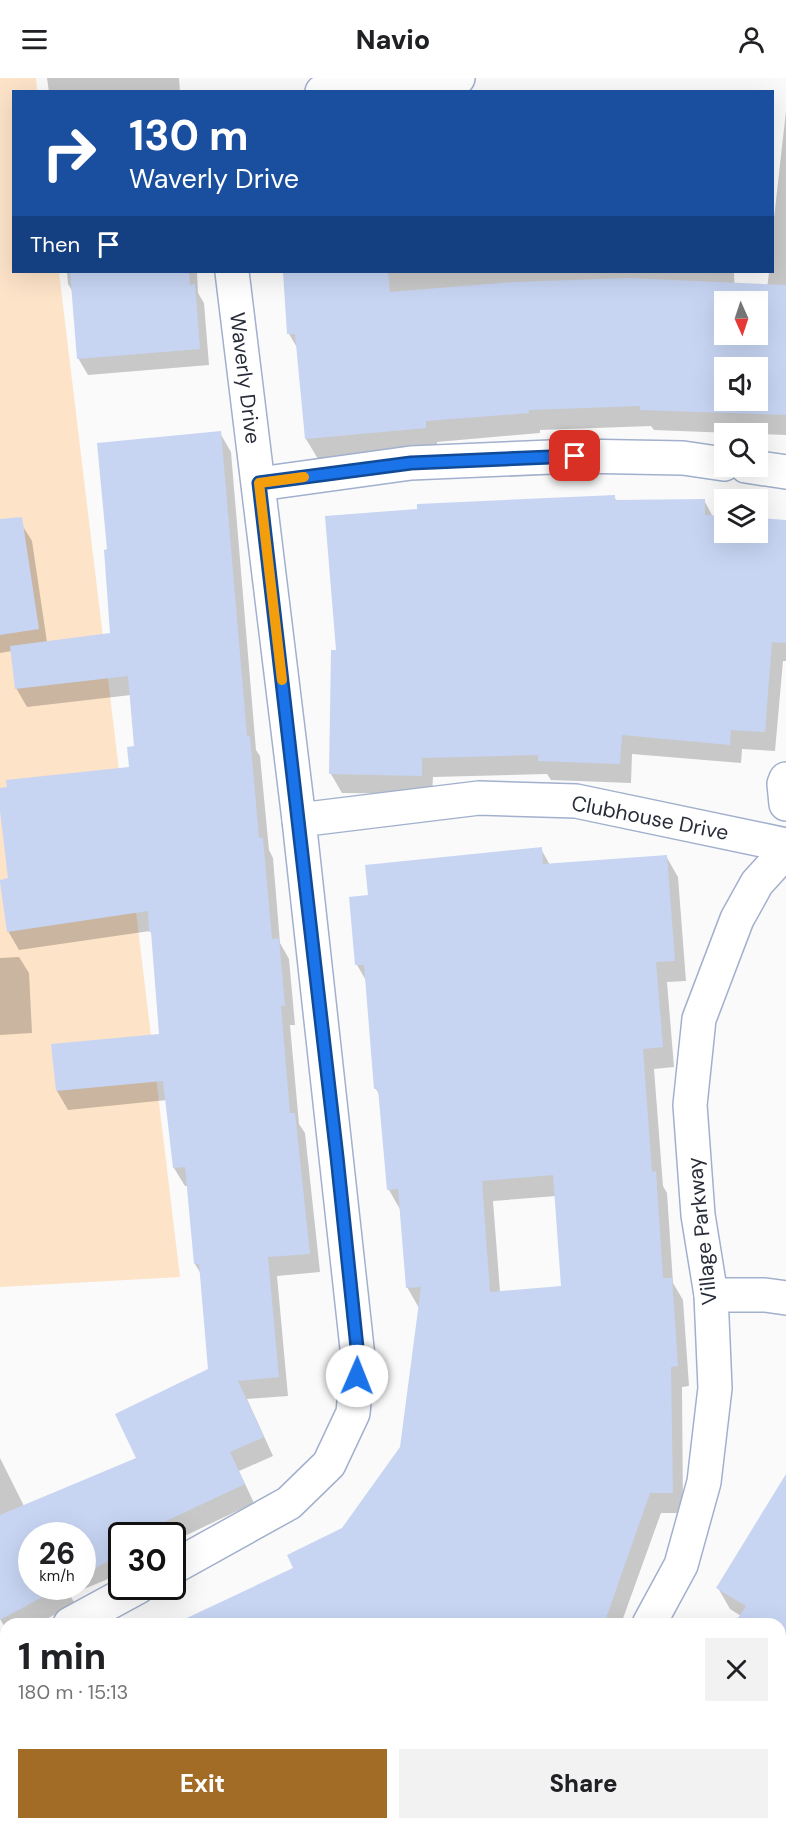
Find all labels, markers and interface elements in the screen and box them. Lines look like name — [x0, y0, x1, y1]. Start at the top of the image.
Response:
text: Navio — [356, 22, 430, 57]
icon: menu — [18, 23, 51, 56]
icon: person — [735, 23, 768, 56]
text: 130 m — [129, 108, 249, 163]
icon: right — [30, 114, 108, 192]
text: Waverly Drive — [129, 161, 299, 196]
icon: arrive — [92, 228, 125, 261]
text: Then — [30, 230, 80, 259]
north arrow — [714, 291, 768, 345]
map controls — [714, 291, 768, 543]
street label: Waverly Drive — [223, 311, 267, 445]
button: sound — [714, 357, 768, 411]
button: search — [714, 423, 768, 477]
pin — [549, 430, 600, 481]
icon: arrive — [558, 439, 591, 472]
button: layers — [714, 489, 768, 543]
street label: Clubhouse Drive — [569, 789, 731, 847]
street label: Village Parkway — [680, 1155, 724, 1306]
position arrow — [325, 1344, 389, 1408]
speed limit sign: 30 — [108, 1522, 186, 1600]
text: 26 — [39, 1534, 75, 1573]
text: km/h — [39, 1566, 75, 1586]
text: 1 min — [18, 1633, 106, 1680]
button: close — [705, 1638, 768, 1701]
text: 180 m · 15:13 — [18, 1679, 128, 1705]
button: Exit — [18, 1749, 387, 1818]
button: Share — [399, 1749, 768, 1818]

